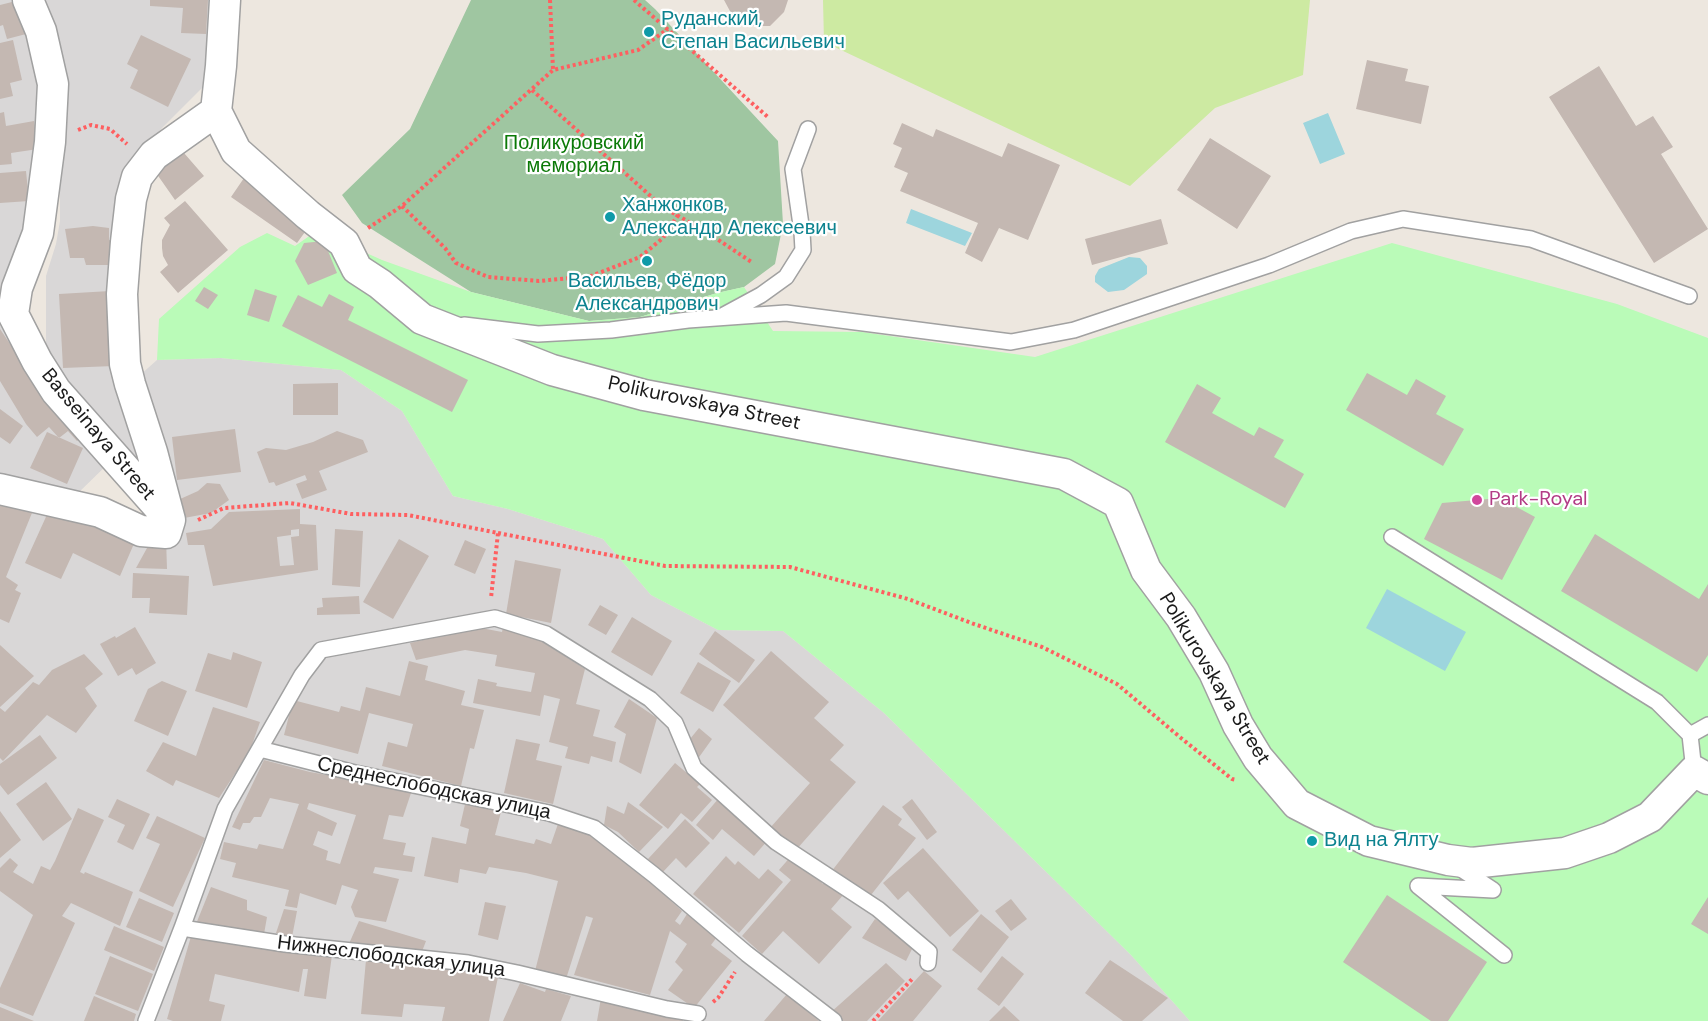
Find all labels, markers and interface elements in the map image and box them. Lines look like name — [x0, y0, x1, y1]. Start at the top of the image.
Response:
place label: Руданский, Степан Васильевич — [661, 8, 845, 55]
marker: Руданский, Степан Васильевич — [642, 25, 656, 39]
park label: Поликуровский мемориал — [504, 132, 644, 179]
place label: Ханжонков, Александр Алексеевич — [622, 194, 837, 241]
marker: Ханжонков, Александр Алексеевич — [603, 210, 617, 224]
marker: Васильев, Фёдор Александрович — [640, 254, 654, 268]
place label: Васильев, Фёдор Александрович — [568, 270, 726, 317]
street label: Basseinaya Street — [36, 364, 160, 506]
street label: Polikurovskaya Street — [606, 372, 802, 436]
place label: Park-Royal — [1489, 488, 1587, 512]
marker: Park-Royal — [1470, 493, 1484, 507]
street label: Polikurovskaya Street — [1153, 589, 1275, 769]
street label: Среднеслободская улица — [315, 752, 553, 826]
place label: Вид на Ялту — [1324, 829, 1438, 853]
marker: Вид на Ялту — [1305, 834, 1319, 848]
street label: Нижнеслободская улица — [276, 931, 506, 983]

